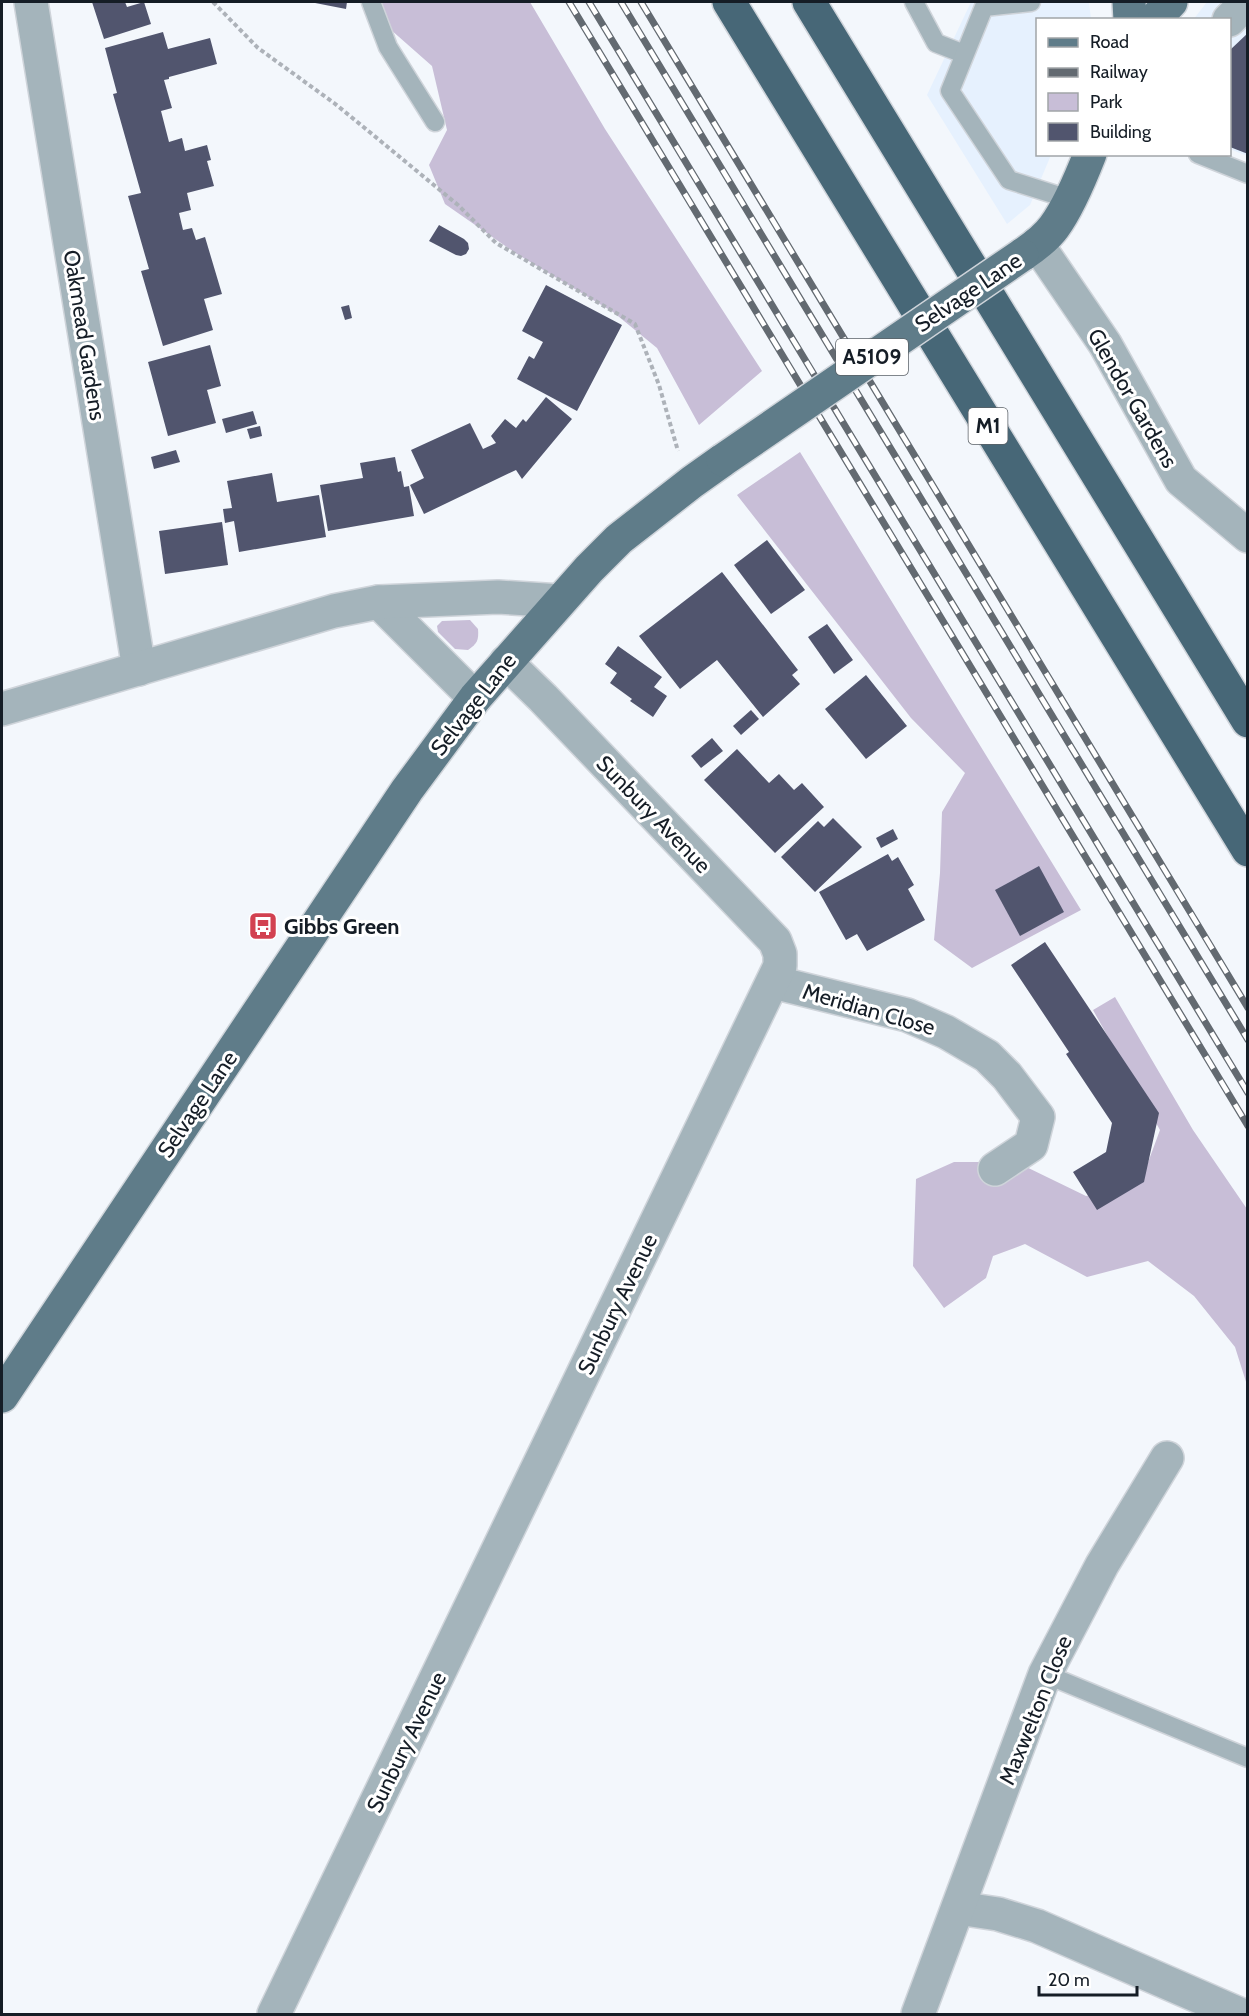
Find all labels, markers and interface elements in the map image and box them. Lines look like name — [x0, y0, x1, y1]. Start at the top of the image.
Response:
legend — [1036, 18, 1231, 156]
text: Road — [1090, 31, 1129, 53]
text: Railway — [1090, 61, 1148, 83]
text: Park — [1090, 91, 1123, 113]
text: Building — [1090, 121, 1152, 143]
street label: Selvage Lane — [910, 247, 1027, 338]
street label: Oakmead Gardens — [58, 248, 111, 422]
street label: Glendor Gardens — [1082, 324, 1183, 473]
road number: A5109 — [836, 339, 908, 375]
road number: M1 — [968, 408, 1008, 444]
street label: Selvage Lane — [425, 648, 522, 761]
street label: Sunbury Avenue — [591, 750, 717, 879]
bus stop icon: Gibbs Green — [247, 910, 279, 942]
place label: Gibbs Green — [284, 913, 399, 940]
street label: Meridian Close — [800, 978, 938, 1041]
street label: Selvage Lane — [152, 1046, 243, 1163]
street label: Sunbury Avenue — [572, 1230, 663, 1379]
street label: Maxwelton Close — [993, 1632, 1078, 1789]
street label: Sunbury Avenue — [361, 1668, 452, 1817]
scale bar — [1039, 1959, 1136, 1997]
text: 20 m — [1048, 1969, 1090, 1991]

